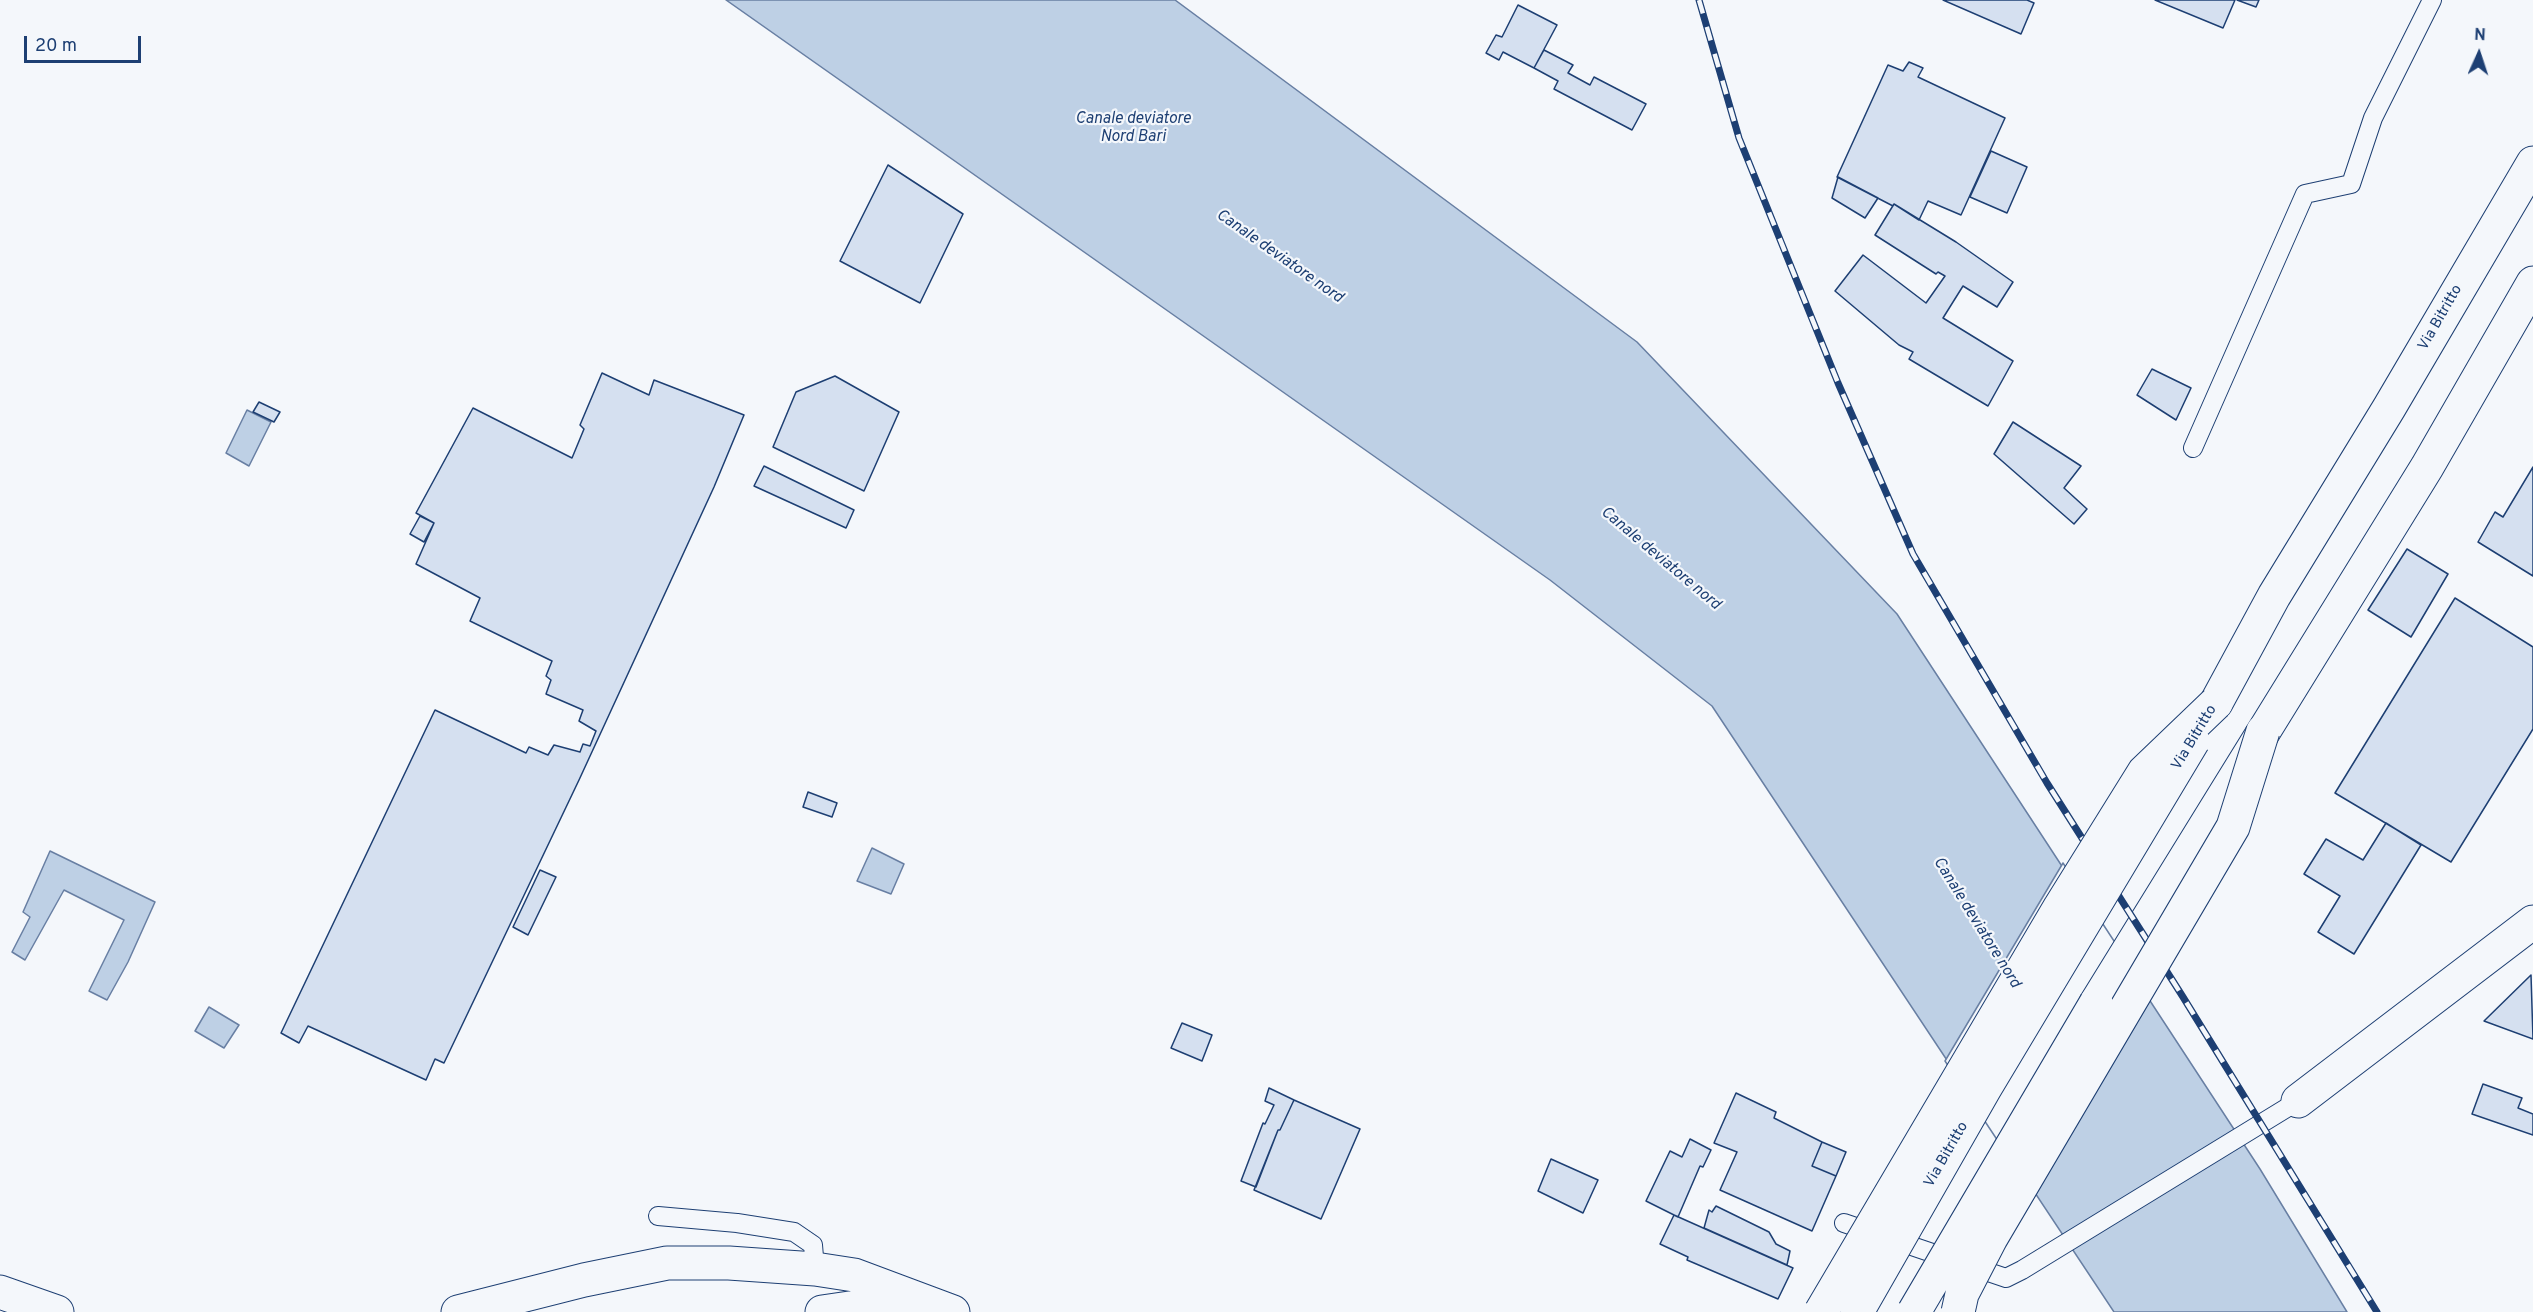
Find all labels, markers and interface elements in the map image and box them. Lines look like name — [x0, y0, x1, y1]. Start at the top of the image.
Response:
scale bar — [27, 24, 144, 62]
north arrow — [2449, 24, 2509, 84]
text: N — [2474, 26, 2486, 46]
text: 20 m — [35, 35, 77, 58]
water label: Canale deviatore Nord Bari — [1075, 110, 1191, 148]
water label: Canale deviatore nord — [1212, 206, 1346, 308]
street label: Via Bitritto — [2415, 282, 2467, 354]
water label: Canale deviatore nord — [1596, 503, 1724, 615]
street label: Via Bitritto — [2169, 702, 2221, 774]
water label: Canale deviatore nord — [1928, 854, 2024, 992]
street label: Via Bitritto — [1921, 1119, 1973, 1191]

